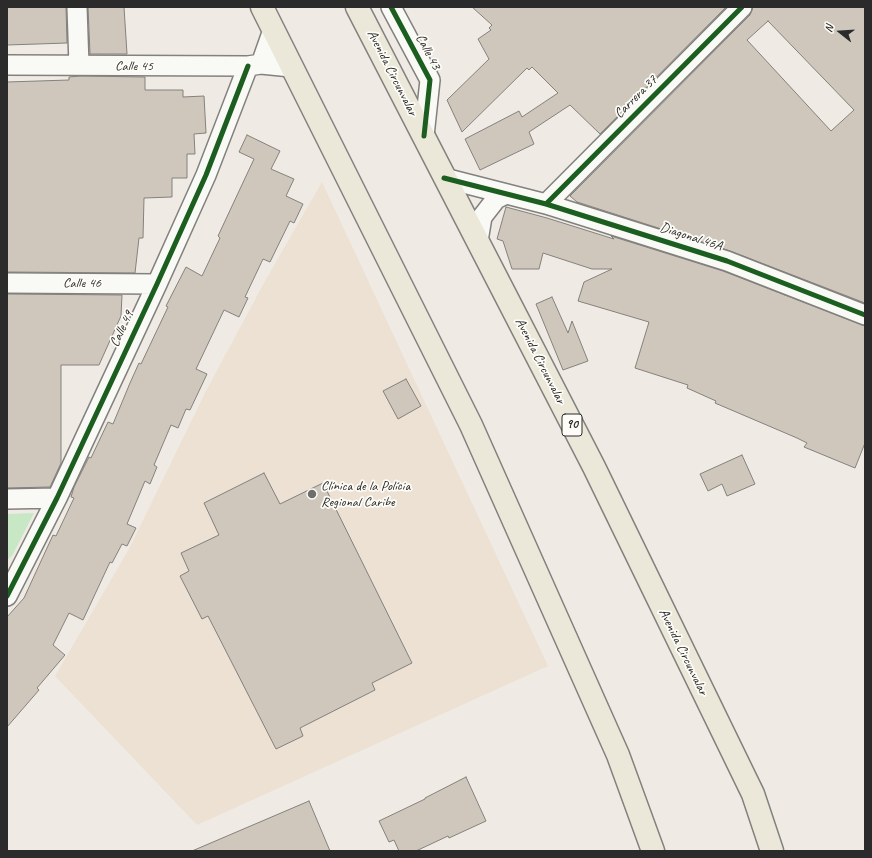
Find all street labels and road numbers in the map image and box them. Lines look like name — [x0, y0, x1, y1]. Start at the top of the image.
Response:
street label: Avenida Circunvalar — [363, 27, 421, 119]
street label: Calle 43 — [412, 31, 444, 73]
street label: Calle 45 — [115, 58, 153, 74]
street label: Carrera 37 — [611, 72, 661, 122]
street label: Diagonal 46A — [658, 219, 724, 255]
street label: Calle 46 — [63, 275, 101, 291]
street label: Calle 49 — [106, 308, 138, 350]
street label: Avenida Circunvalar — [511, 315, 569, 407]
road number: 90 — [562, 414, 582, 436]
street label: Avenida Circunvalar — [655, 606, 711, 698]

